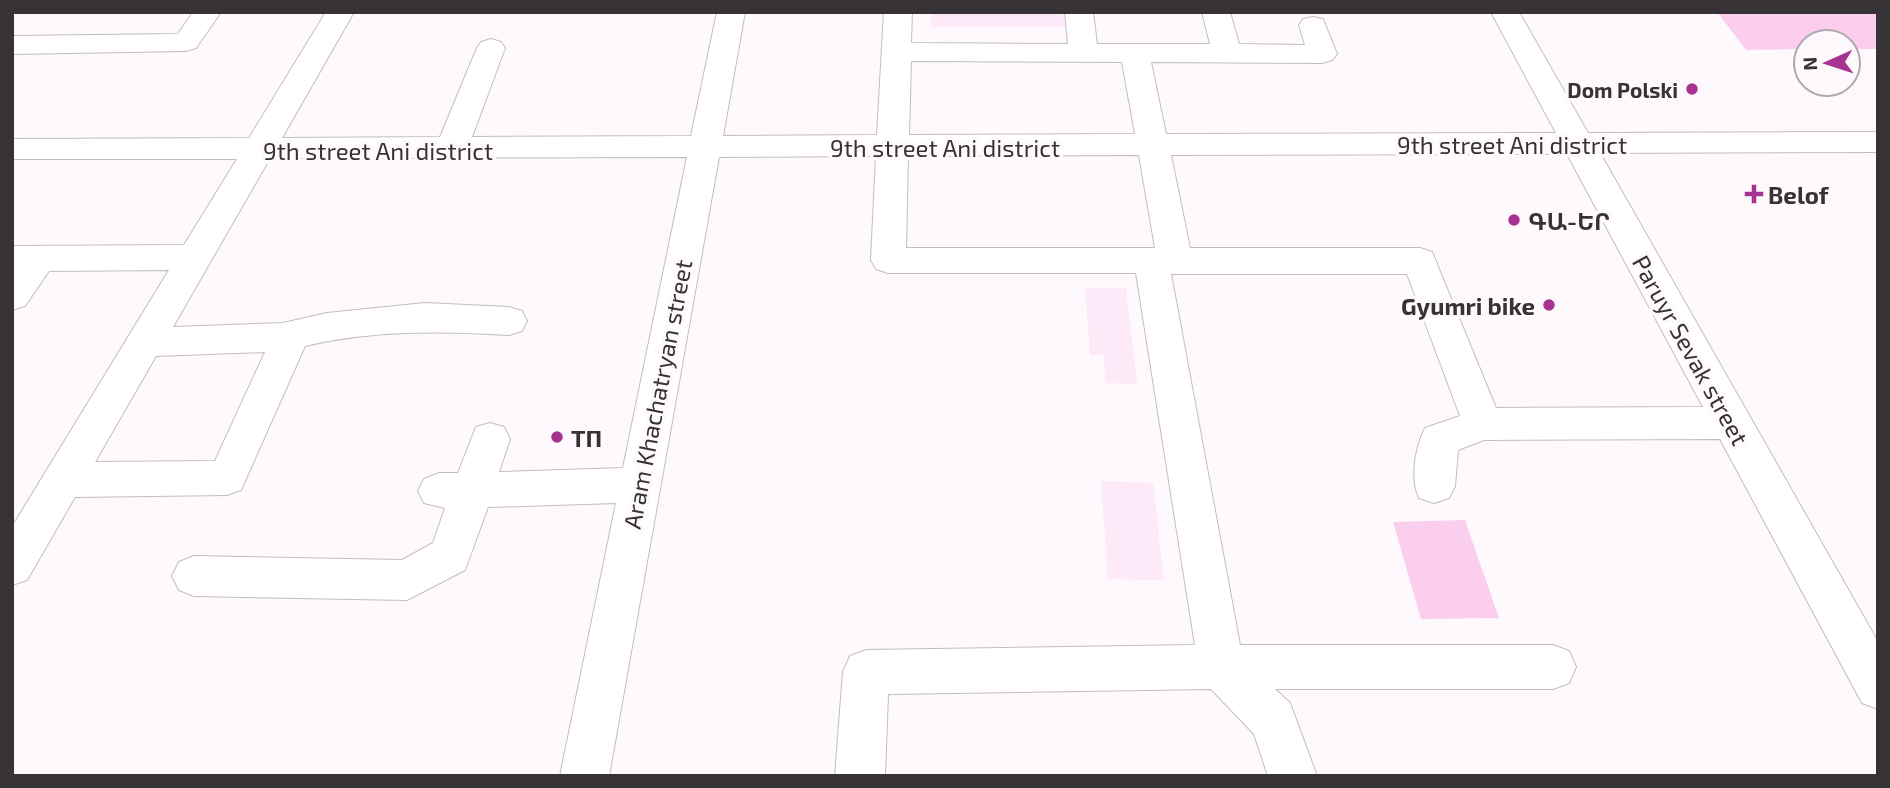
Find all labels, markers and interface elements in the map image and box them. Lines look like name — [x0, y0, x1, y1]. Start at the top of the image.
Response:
north arrow — [1792, 28, 1862, 98]
text: N — [1798, 56, 1821, 71]
place label: Dom Polski — [1567, 77, 1678, 102]
marker: Dom Polski — [1684, 81, 1700, 97]
street label: 9th street Ani district — [1397, 130, 1627, 159]
street label: 9th street Ani district — [830, 133, 1060, 162]
street label: 9th street Ani district — [263, 136, 493, 165]
place label: Belof — [1768, 180, 1830, 209]
marker: Belof — [1746, 186, 1762, 202]
place label: ԳԱ-ԵՐ — [1528, 206, 1610, 235]
marker: ԳԱ-ԵՐ — [1506, 212, 1522, 228]
street label: Paruyr Sevak street — [1627, 250, 1755, 450]
street label: Aram Khachatryan street — [617, 257, 697, 531]
place label: Gyumri bike — [1401, 291, 1535, 320]
marker: Gyumri bike — [1541, 297, 1557, 313]
place label: ТП — [571, 423, 602, 452]
marker: ТП — [549, 429, 565, 445]

